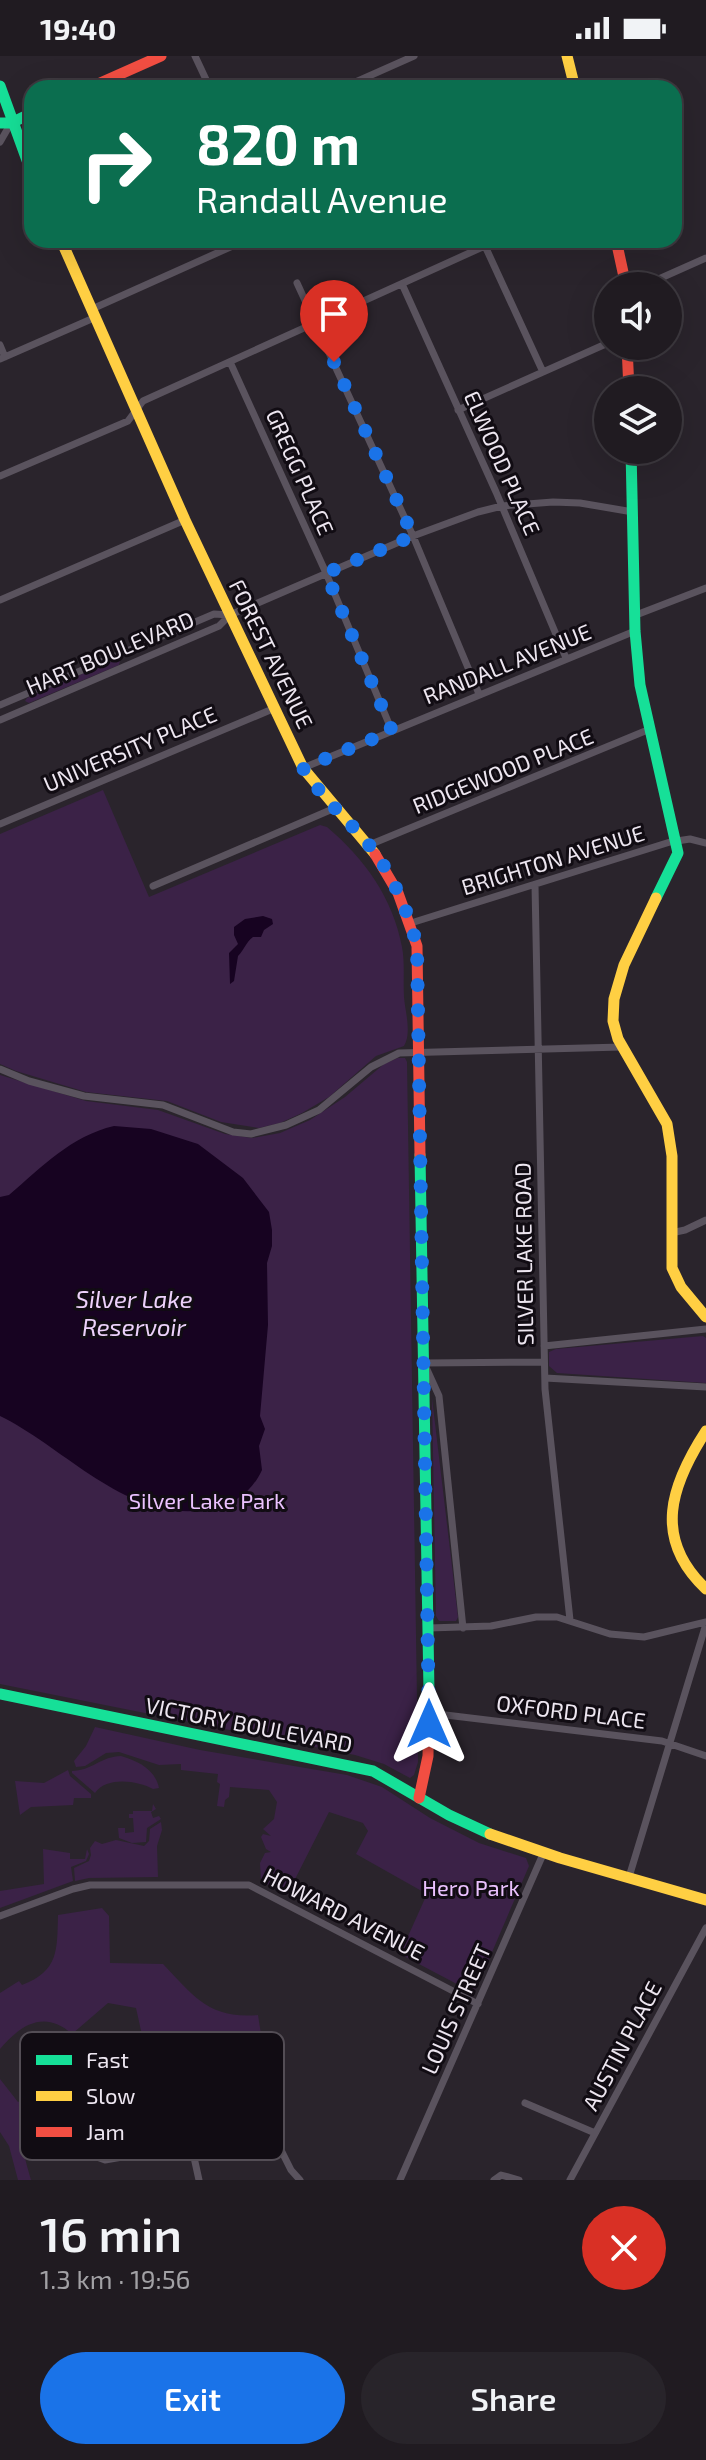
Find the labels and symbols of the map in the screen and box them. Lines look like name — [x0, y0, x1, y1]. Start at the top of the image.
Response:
pin — [300, 280, 368, 362]
street label: ELWOOD PLACE — [459, 386, 546, 539]
street label: GREGG PLACE — [262, 405, 340, 538]
street label: FOREST AVENUE — [225, 575, 319, 732]
street label: HART BOULEVARD — [22, 605, 198, 699]
street label: RANDALL AVENUE — [419, 618, 594, 709]
street label: UNIVERSITY PLACE — [39, 700, 220, 796]
street label: RIDGEWOOD PLACE — [408, 722, 597, 818]
street label: BRIGHTON AVENUE — [458, 819, 647, 899]
street label: SILVER LAKE ROAD — [508, 1162, 538, 1346]
water label: Silver Lake Reservoir — [75, 1284, 193, 1341]
park label: Silver Lake Park — [129, 1487, 285, 1513]
position arrow — [387, 1682, 471, 1766]
street label: OXFORD PLACE — [495, 1689, 647, 1733]
street label: VICTORY BOULEVARD — [144, 1691, 355, 1757]
street label: HOWARD AVENUE — [260, 1861, 429, 1965]
park label: Hero Park — [422, 1874, 520, 1900]
street label: LOUIS STREET — [415, 1939, 495, 2078]
street label: AUSTIN PLACE — [576, 1977, 666, 2114]
legend — [20, 2032, 284, 2160]
text: Fast — [86, 2046, 129, 2072]
text: Slow — [86, 2082, 135, 2108]
text: Jam — [86, 2118, 125, 2144]

